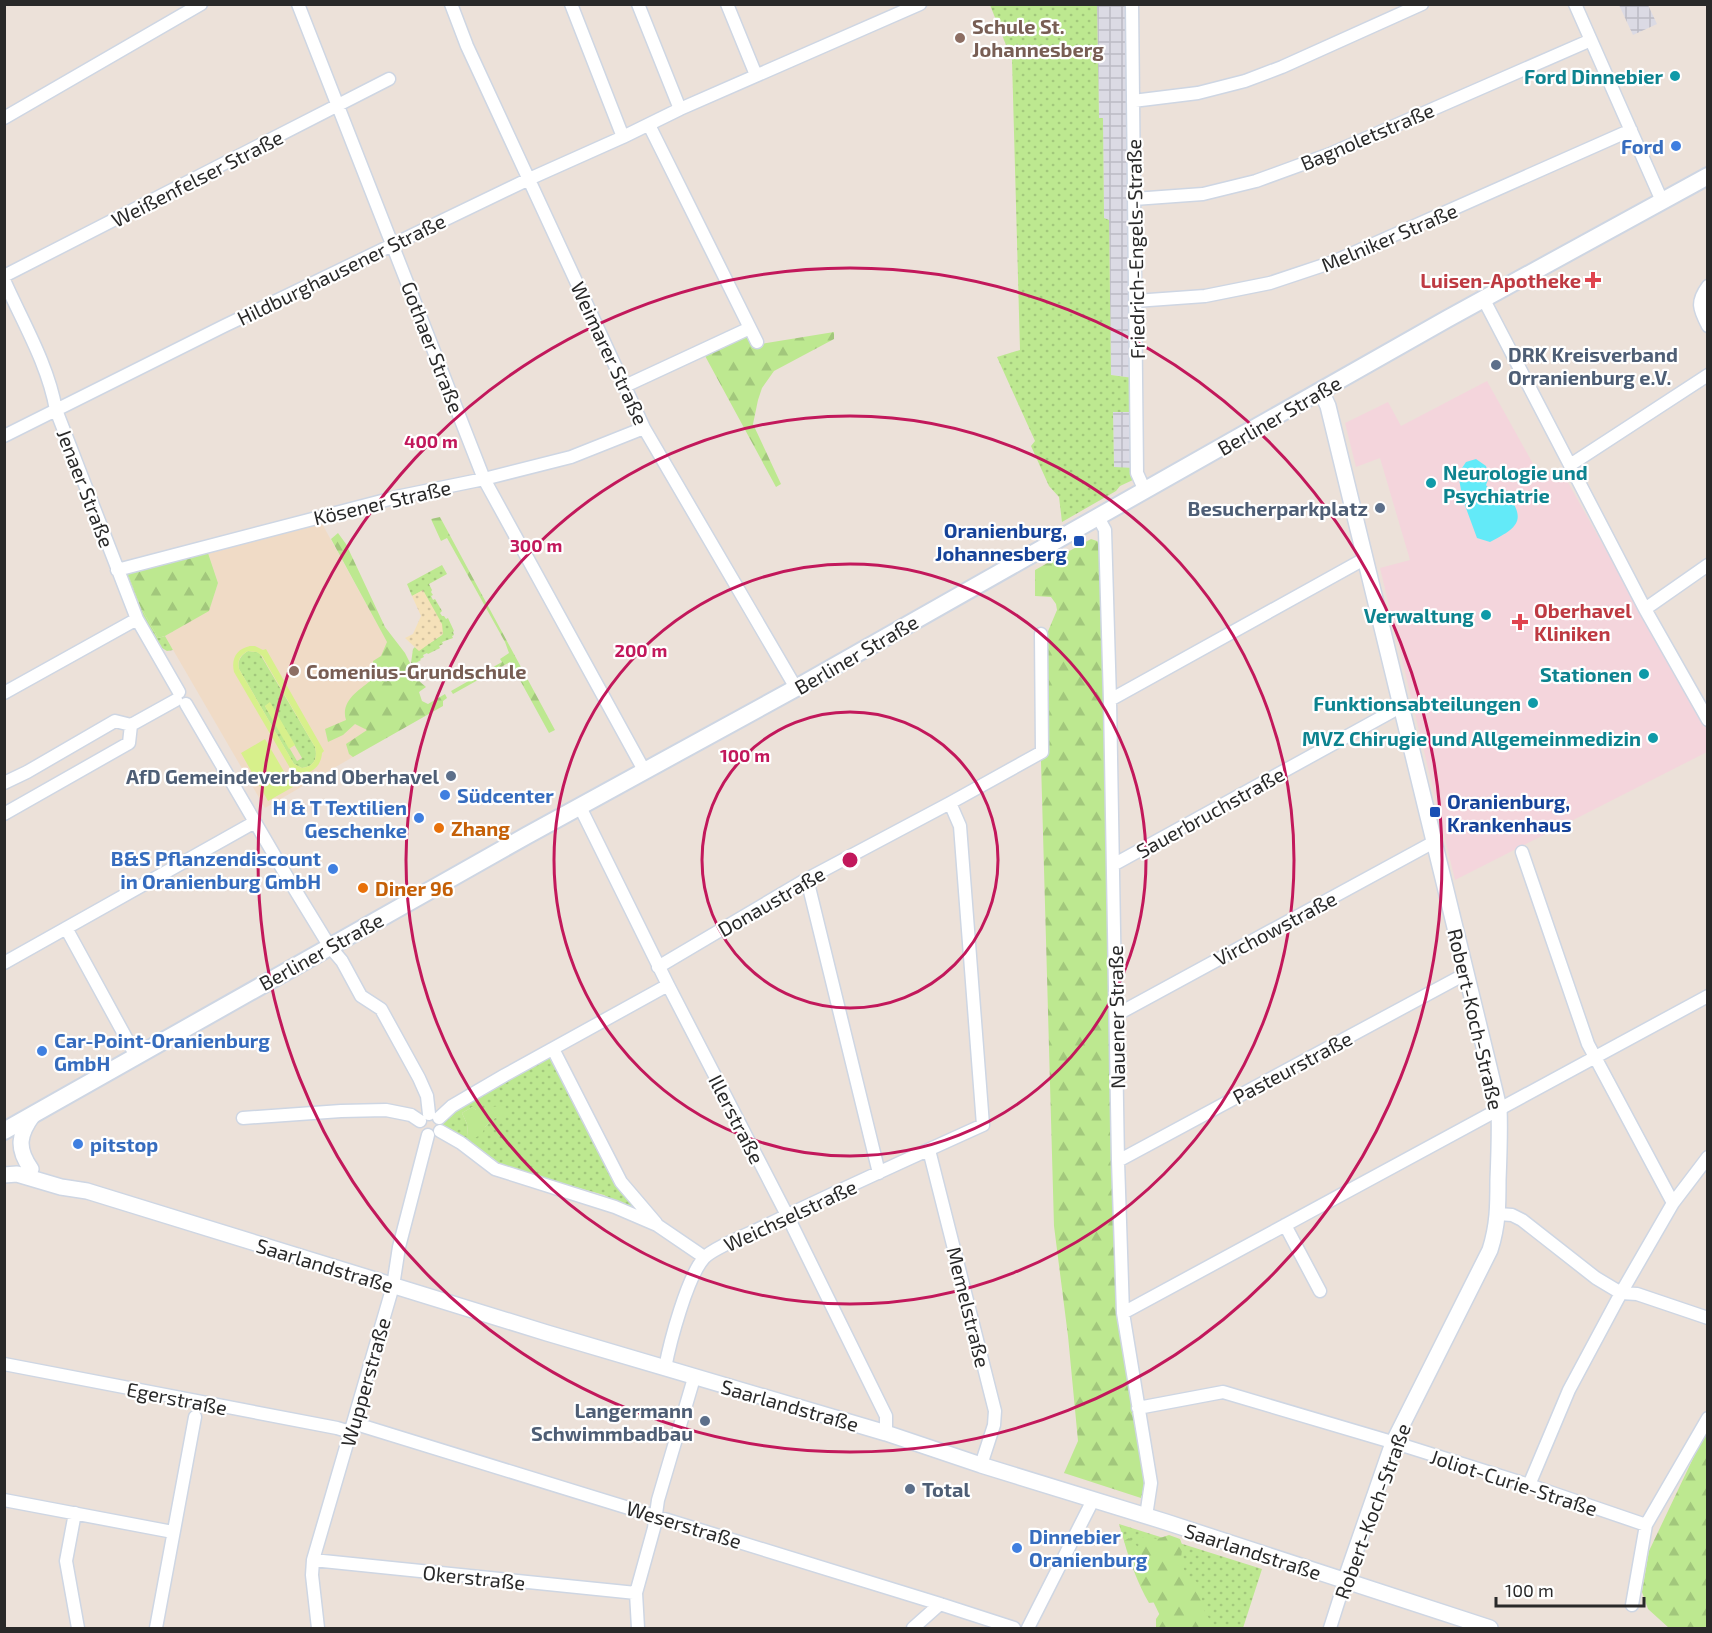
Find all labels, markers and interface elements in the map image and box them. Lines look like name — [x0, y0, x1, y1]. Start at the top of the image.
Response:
place label: Schule St. Johannesberg — [972, 14, 1104, 61]
marker: Schule St. Johannesberg — [953, 31, 967, 45]
place label: Ford Dinnebier — [1524, 64, 1663, 88]
marker: Ford Dinnebier — [1668, 69, 1682, 83]
street label: Bagnoletstraße — [1297, 97, 1437, 175]
street label: Weißenfelser Straße — [107, 124, 287, 232]
place label: Ford — [1621, 134, 1664, 158]
street label: Friedrich-Engels-Straße — [1121, 139, 1149, 359]
marker: Ford — [1669, 139, 1683, 153]
street label: Melniker Straße — [1317, 198, 1461, 276]
street label: Hildburghausener Straße — [233, 208, 449, 330]
place label: Luisen-Apotheke — [1420, 268, 1581, 292]
marker: Luisen-Apotheke — [1586, 273, 1600, 287]
street label: Gothaer Straße — [397, 278, 469, 416]
street label: Weimarer Straße — [566, 278, 654, 428]
place label: DRK Kreisverband Orranienburg e.V. — [1508, 342, 1678, 389]
marker: DRK Kreisverband Orranienburg e.V. — [1489, 358, 1503, 372]
street label: Berliner Straße — [1213, 370, 1345, 460]
street label: Jenaer Straße — [52, 425, 120, 551]
text: 400 m — [404, 430, 458, 452]
place label: Neurologie und Psychiatrie — [1443, 460, 1588, 508]
street label: Kösener Straße — [311, 475, 453, 529]
marker: Neurologie und Psychiatrie — [1424, 476, 1438, 490]
place label: Besucherparkplatz — [1188, 496, 1368, 520]
marker: Besucherparkplatz — [1373, 501, 1387, 515]
place label: Oranienburg, Johannesberg — [935, 518, 1067, 565]
text: 300 m — [510, 534, 562, 556]
marker: Oranienburg, Johannesberg — [1072, 534, 1086, 548]
place label: Oberhavel Kliniken — [1534, 598, 1632, 645]
place label: Verwaltung — [1364, 603, 1474, 627]
marker: Verwaltung — [1479, 608, 1493, 622]
street label: Berliner Straße — [790, 609, 922, 699]
marker: Oberhavel Kliniken — [1511, 613, 1529, 631]
text: 200 m — [615, 639, 667, 661]
place label: Comenius-Grundschule — [306, 659, 527, 683]
place label: Stationen — [1540, 662, 1632, 686]
marker: Comenius-Grundschule — [287, 664, 301, 678]
marker: Stationen — [1637, 667, 1651, 681]
place label: Funktionsabteilungen — [1313, 691, 1521, 715]
marker: Funktionsabteilungen — [1526, 696, 1540, 710]
place label: MVZ Chirugie und Allgemeinmedizin — [1302, 726, 1641, 750]
marker: MVZ Chirugie und Allgemeinmedizin — [1646, 731, 1660, 745]
text: 100 m — [720, 744, 770, 766]
street label: Sauerbruchstraße — [1132, 761, 1288, 863]
place label: AfD Gemeindeverband Oberhavel — [126, 764, 439, 788]
marker: AfD Gemeindeverband Oberhavel — [444, 769, 458, 783]
place label: Südcenter — [457, 783, 554, 807]
marker: Südcenter — [438, 788, 452, 802]
place label: Oranienburg, Krankenhaus — [1447, 789, 1572, 836]
place label: H & T Textilien Geschenke — [272, 795, 407, 842]
marker: Oranienburg, Krankenhaus — [1428, 805, 1442, 819]
marker: H & T Textilien Geschenke — [412, 811, 426, 825]
place label: Zhang — [451, 816, 510, 840]
marker: Zhang — [432, 821, 446, 835]
place label: B&S Pflanzendiscount in Oranienburg GmbH — [111, 846, 321, 893]
centre of rings — [840, 850, 860, 870]
street label: Donaustraße — [713, 861, 829, 941]
marker: B&S Pflanzendiscount in Oranienburg GmbH — [326, 862, 340, 876]
place label: Diner 96 — [375, 876, 454, 900]
marker: Diner 96 — [356, 881, 370, 895]
street label: Virchowstraße — [1210, 886, 1340, 970]
street label: Berliner Straße — [255, 907, 387, 995]
street label: Robert-Koch-Straße — [1443, 926, 1509, 1112]
street label: Nauener Straße — [1103, 945, 1129, 1089]
street label: Pasteurstraße — [1228, 1025, 1356, 1109]
place label: Car-Point-Oranienburg GmbH — [54, 1028, 270, 1075]
marker: Car-Point-Oranienburg GmbH — [35, 1044, 49, 1058]
street label: Illerstraße — [704, 1070, 770, 1168]
place label: pitstop — [90, 1132, 158, 1156]
marker: pitstop — [71, 1137, 85, 1151]
street label: Weichselstraße — [720, 1174, 860, 1256]
street label: Saarlandstraße — [253, 1233, 397, 1297]
street label: Memelstraße — [942, 1244, 996, 1370]
street label: Wupperstraße — [335, 1315, 395, 1449]
street label: Saarlandstraße — [718, 1374, 862, 1436]
street label: Egerstraße — [125, 1376, 229, 1420]
place label: Langermann Schwimmbadbau — [531, 1398, 693, 1445]
marker: Langermann Schwimmbadbau — [698, 1414, 712, 1428]
street label: Robert-Koch-Straße — [1329, 1420, 1415, 1602]
street label: Joliot-Curie-Straße — [1427, 1444, 1601, 1520]
place label: Total — [922, 1477, 970, 1501]
marker: Total — [903, 1482, 917, 1496]
street label: Weserstraße — [623, 1495, 745, 1553]
street label: Saarlandstraße — [1182, 1518, 1324, 1584]
place label: Dinnebier Oranienburg — [1029, 1524, 1148, 1571]
marker: Dinnebier Oranienburg — [1010, 1541, 1024, 1555]
street label: Okerstraße — [422, 1560, 526, 1594]
scale bar — [1496, 1570, 1644, 1608]
text: 100 m — [1505, 1579, 1554, 1601]

